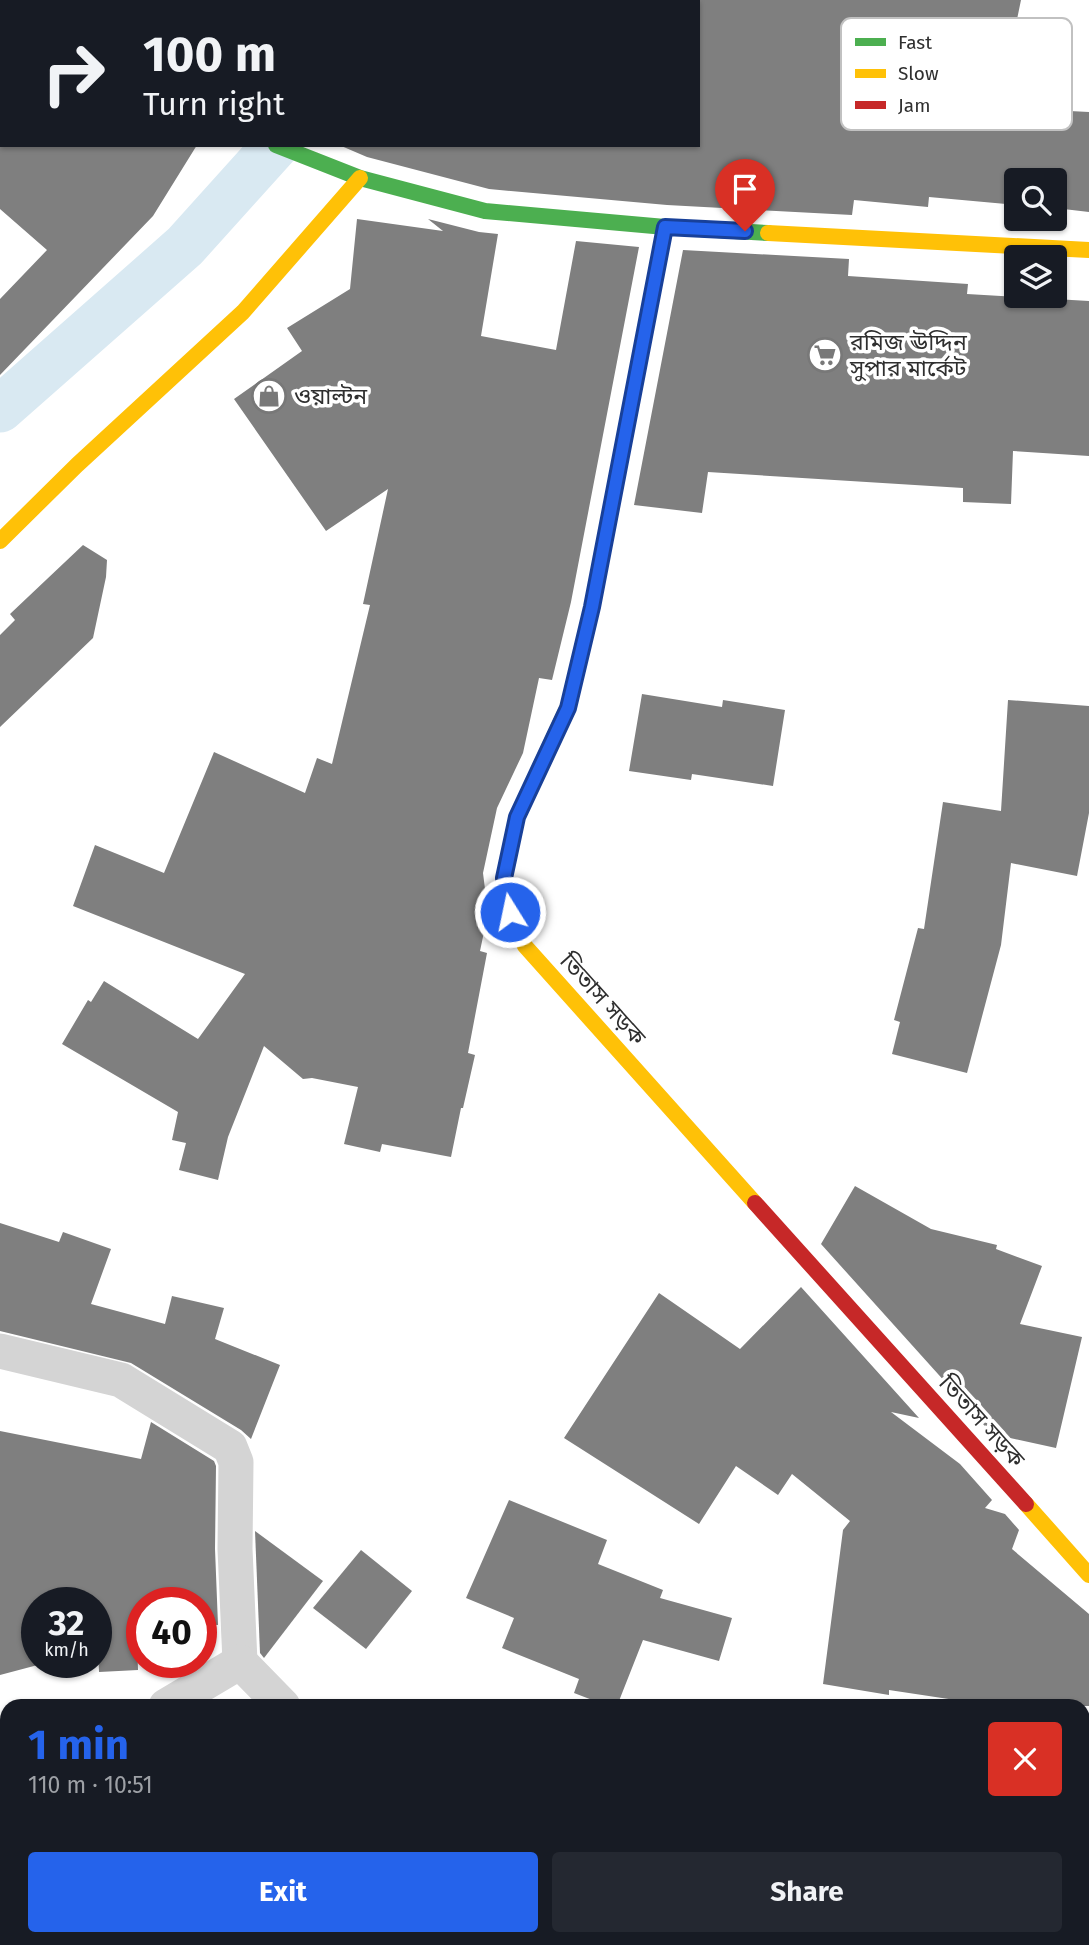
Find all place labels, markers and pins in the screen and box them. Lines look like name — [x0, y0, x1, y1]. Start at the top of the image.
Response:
pin — [715, 159, 775, 231]
place label: রমিজ ঊদ্দিন সুপার মার্কেট — [849, 328, 968, 382]
supermarket icon: রমিজ ঊদ্দিন সুপার মার্কেট — [806, 336, 844, 374]
shop icon: ওয়াল্টন — [250, 377, 288, 415]
place label: ওয়াল্টন — [294, 382, 368, 410]

